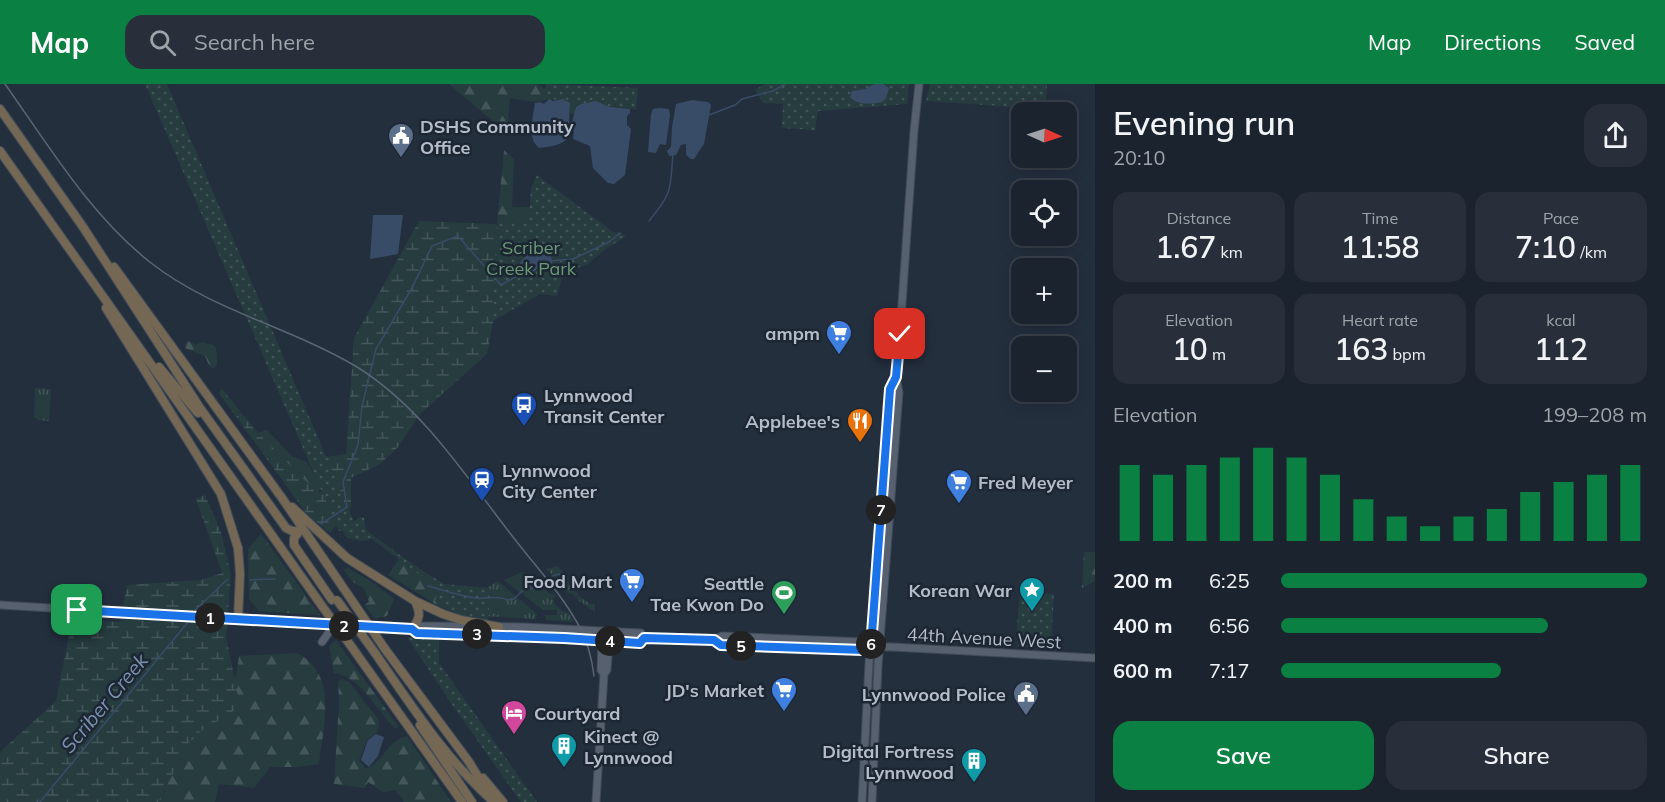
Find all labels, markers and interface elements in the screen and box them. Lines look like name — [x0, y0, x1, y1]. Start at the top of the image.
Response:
search box — [125, 15, 545, 69]
text: Map — [30, 25, 89, 60]
icon: search — [146, 26, 179, 59]
text: Search here — [194, 28, 315, 56]
text: Map — [1368, 29, 1411, 55]
text: Directions — [1444, 29, 1541, 55]
text: Saved — [1574, 29, 1635, 55]
north arrow — [1011, 102, 1077, 168]
map controls — [1011, 102, 1077, 402]
text: Evening run — [1113, 102, 1295, 143]
button: share — [1584, 104, 1647, 167]
place label: DSHS Community Office — [420, 115, 574, 159]
public building icon: DSHS Community Office — [386, 121, 416, 159]
text: 20:10 — [1113, 145, 1166, 170]
button: locate — [1011, 180, 1077, 246]
text: Distance — [1167, 208, 1231, 228]
text: Time — [1362, 208, 1398, 228]
text: Pace — [1543, 208, 1579, 228]
text: 1.67 — [1155, 228, 1216, 266]
text: 11:58 — [1340, 228, 1420, 266]
text: 7:10 — [1515, 228, 1576, 266]
park label: Scriber Creek Park — [486, 236, 577, 280]
text: km — [1216, 242, 1243, 262]
text: /km — [1576, 242, 1607, 262]
button: + — [1011, 258, 1077, 324]
pin — [874, 308, 925, 359]
text: Elevation — [1165, 310, 1233, 330]
text: Heart rate — [1342, 310, 1418, 330]
text: kcal — [1546, 310, 1576, 330]
icon: check — [883, 317, 916, 350]
supermarket icon: ampm — [824, 318, 854, 356]
place label: ampm — [765, 322, 820, 345]
text: 10 — [1172, 330, 1208, 368]
text: 163 — [1334, 330, 1388, 368]
text: 112 — [1534, 330, 1588, 368]
button: − — [1011, 336, 1077, 402]
text: m — [1208, 344, 1226, 364]
text: bpm — [1388, 344, 1426, 364]
place label: Lynnwood Transit Center — [544, 384, 665, 428]
bus stop icon: Lynnwood Transit Center — [509, 390, 539, 428]
text: Elevation — [1113, 402, 1198, 427]
text: 199–208 m — [1542, 402, 1647, 427]
restaurant icon: Applebee's — [845, 406, 875, 444]
place label: Applebee's — [745, 410, 840, 433]
place label: Lynnwood City Center — [502, 459, 598, 503]
station icon: Lynnwood City Center — [467, 465, 497, 503]
supermarket icon: Fred Meyer — [944, 467, 974, 505]
place label: Fred Meyer — [978, 471, 1074, 494]
pin: 7 — [866, 495, 896, 525]
text: 7 — [876, 500, 886, 520]
supermarket icon: Food Mart — [617, 566, 647, 604]
text: 200 m — [1113, 568, 1172, 593]
text: 6:25 — [1209, 568, 1250, 593]
place label: Food Mart — [523, 570, 612, 593]
place label: Seattle Tae Kwon Do — [650, 572, 764, 616]
place icon: Korean War — [1017, 575, 1047, 613]
sports icon: Seattle Tae Kwon Do — [769, 578, 799, 616]
place label: Korean War — [909, 579, 1013, 602]
pin — [51, 584, 102, 635]
icon: arrive — [60, 593, 93, 626]
pin: 1 — [195, 603, 225, 633]
text: 1 — [205, 608, 215, 628]
pin: 2 — [329, 611, 359, 641]
text: 400 m — [1113, 613, 1172, 638]
text: 6:56 — [1209, 613, 1250, 638]
text: 2 — [339, 616, 349, 636]
pin: 3 — [462, 619, 492, 649]
street label: 44th Avenue West — [906, 622, 1062, 654]
text: 3 — [472, 624, 482, 644]
pin: 4 — [595, 626, 625, 656]
pin: 6 — [856, 629, 886, 659]
text: 4 — [605, 631, 615, 651]
pin: 5 — [726, 631, 756, 661]
text: 6 — [866, 634, 876, 654]
text: 5 — [736, 636, 746, 656]
water label: Scriber Creek — [55, 647, 153, 758]
text: 600 m — [1113, 658, 1172, 683]
text: 7:17 — [1209, 658, 1250, 683]
supermarket icon: JD's Market — [769, 675, 799, 713]
place label: JD's Market — [665, 679, 764, 702]
public building icon: Lynnwood Police — [1011, 679, 1041, 717]
place label: Lynnwood Police — [862, 683, 1006, 706]
hotel icon: Courtyard — [499, 698, 529, 736]
place label: Courtyard — [534, 702, 620, 725]
button: Save — [1113, 721, 1374, 790]
button: Share — [1386, 721, 1647, 790]
place label: Kinect @ Lynnwood — [584, 725, 673, 769]
building icon: Kinect @ Lynnwood — [549, 731, 579, 769]
place label: Digital Fortress Lynnwood — [822, 740, 954, 784]
building icon: Digital Fortress Lynnwood — [959, 746, 989, 784]

